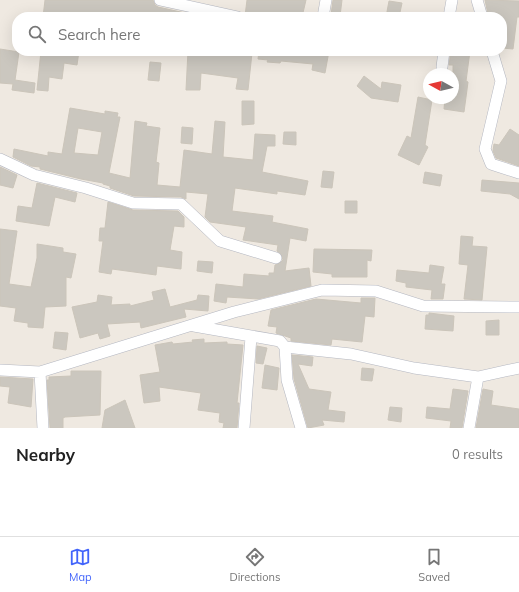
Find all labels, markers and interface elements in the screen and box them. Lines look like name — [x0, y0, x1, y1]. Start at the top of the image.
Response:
search box — [12, 12, 507, 56]
icon: search — [26, 23, 48, 45]
text: Search here — [58, 25, 140, 44]
north arrow — [423, 68, 459, 104]
text: Nearby — [16, 444, 75, 465]
text: 0 results — [452, 446, 503, 462]
tab: Map — [69, 546, 92, 584]
tab: Directions — [230, 546, 280, 584]
tab: Saved — [418, 546, 450, 584]

